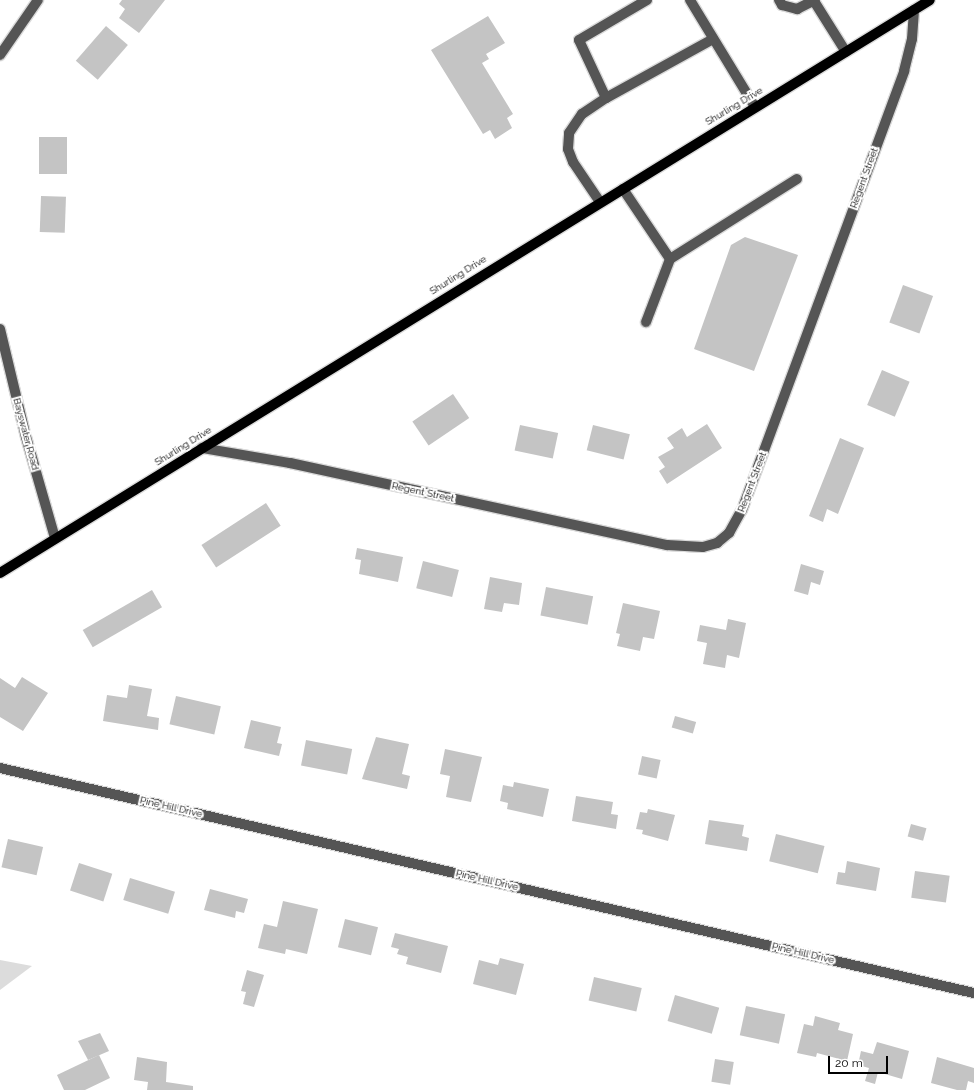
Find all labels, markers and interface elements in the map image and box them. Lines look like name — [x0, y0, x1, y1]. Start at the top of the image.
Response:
street label: Shurling Drive — [703, 84, 765, 128]
street label: Regent Street — [847, 146, 881, 210]
street label: Shurling Drive — [427, 253, 489, 297]
street label: Bayswater Road — [11, 396, 41, 472]
street label: Shurling Drive — [152, 424, 214, 468]
street label: Regent Street — [735, 450, 769, 514]
street label: Regent Street — [391, 480, 455, 504]
street label: Pine Hill Drive — [138, 794, 204, 820]
street label: Pine Hill Drive — [454, 867, 520, 893]
street label: Pine Hill Drive — [770, 940, 836, 966]
scale bar — [830, 1048, 890, 1074]
text: 20 m — [835, 1056, 863, 1070]

